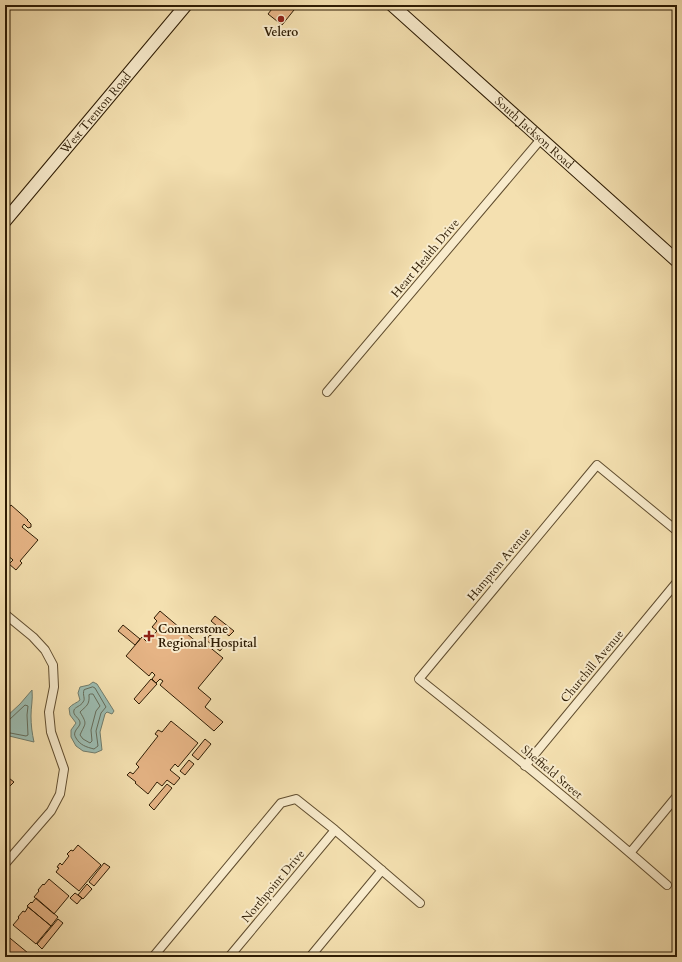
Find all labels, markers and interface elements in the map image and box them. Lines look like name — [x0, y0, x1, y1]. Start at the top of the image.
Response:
marker: Velero — [276, 14, 286, 24]
place label: Velero — [264, 24, 298, 40]
street label: West Trenton Road — [56, 68, 135, 158]
street label: South Jackson Road — [491, 93, 577, 173]
street label: Heart Health Drive — [387, 215, 463, 301]
street label: Hampton Avenue — [464, 524, 534, 604]
place label: Connerstone Regional Hospital — [158, 621, 257, 651]
street label: Churchill Avenue — [557, 626, 627, 706]
marker: Connerstone Regional Hospital — [143, 630, 155, 642]
street label: Sheffield Street — [518, 742, 586, 802]
street label: Northpoint Drive — [238, 846, 308, 926]

